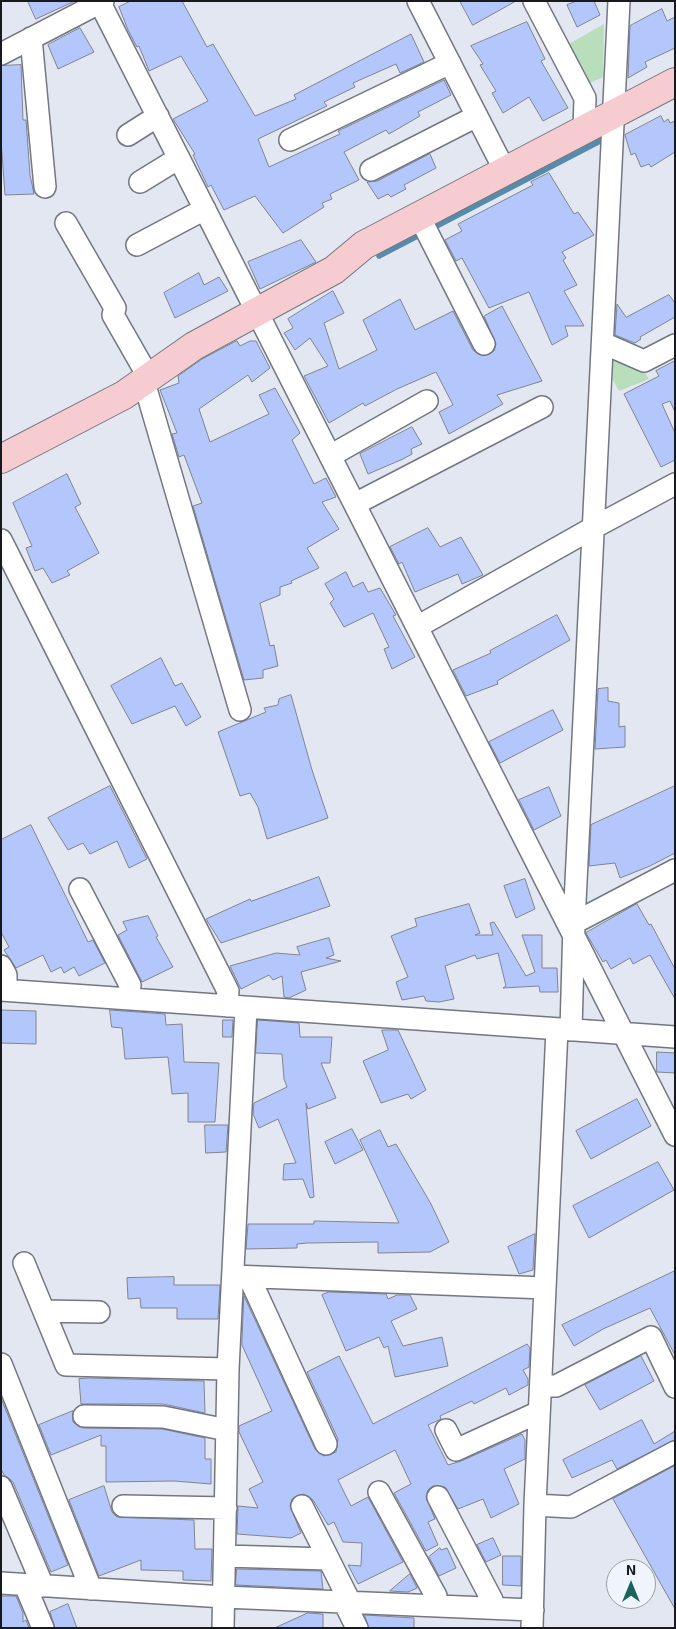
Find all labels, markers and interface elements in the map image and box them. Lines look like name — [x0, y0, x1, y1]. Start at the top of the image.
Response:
north arrow — [606, 1559, 656, 1609]
text: N — [626, 1561, 636, 1578]

